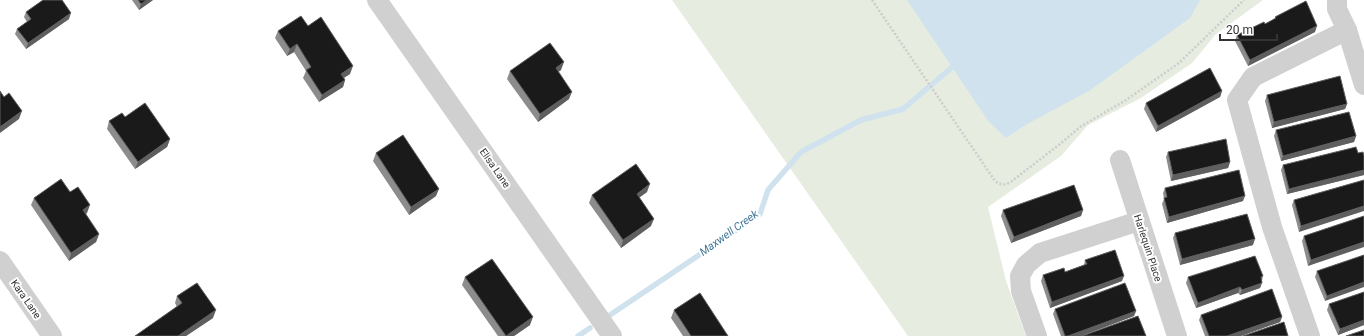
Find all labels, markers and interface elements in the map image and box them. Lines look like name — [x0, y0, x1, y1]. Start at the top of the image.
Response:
scale bar — [1220, 16, 1277, 42]
text: 20 m — [1226, 23, 1253, 37]
street label: Elisa Lane — [478, 146, 512, 190]
water label: Maxwell Creek — [697, 207, 761, 259]
street label: Harlequin Place — [1132, 213, 1164, 283]
street label: Kara Lane — [9, 278, 43, 320]

